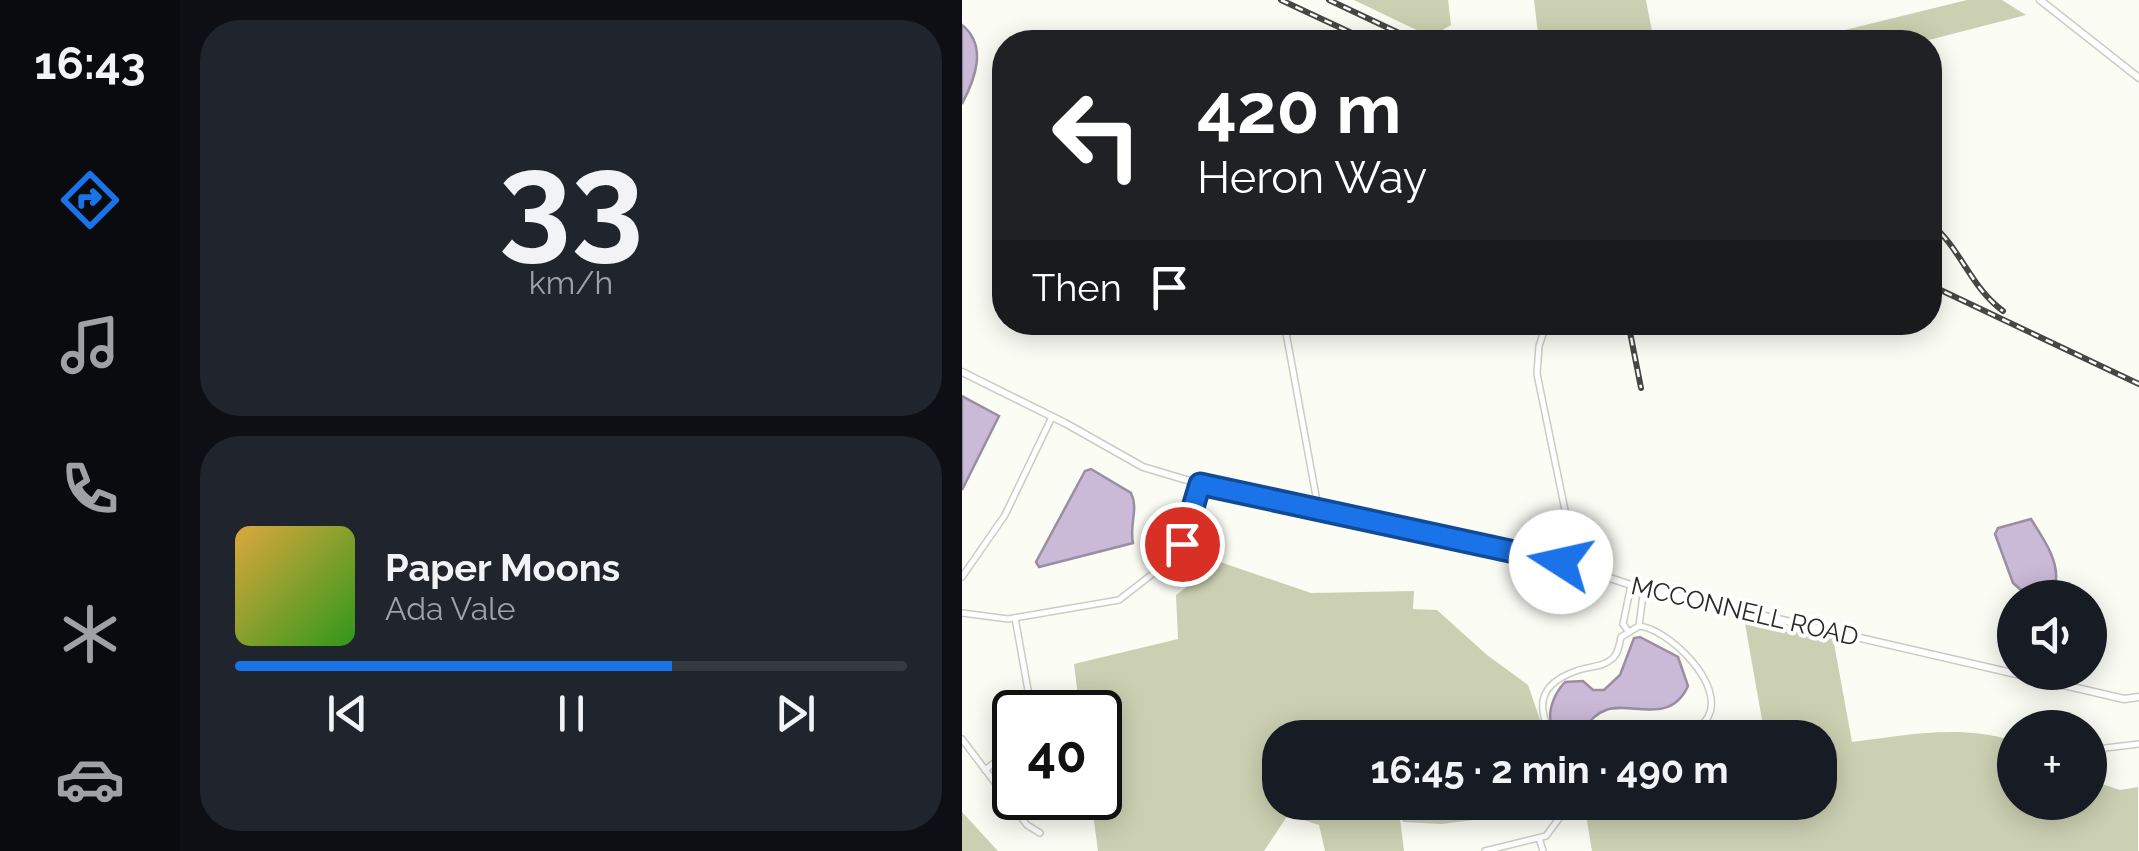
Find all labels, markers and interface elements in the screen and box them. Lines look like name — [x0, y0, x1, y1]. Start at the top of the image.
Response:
text: 16:43 — [34, 37, 146, 90]
text: 420 m — [1197, 67, 1401, 149]
icon: left — [1032, 70, 1162, 200]
text: 33 — [498, 123, 644, 275]
text: Heron Way — [1197, 151, 1427, 204]
icon: directions — [55, 165, 125, 235]
icon: arrive — [1142, 260, 1197, 315]
text: km/h — [529, 264, 613, 301]
text: Then — [1032, 265, 1122, 310]
icon: music — [55, 310, 125, 380]
icon: phone — [55, 454, 125, 524]
pin — [1140, 502, 1225, 587]
position arrow — [1509, 510, 1613, 614]
icon: arrive — [1155, 517, 1210, 572]
text: Paper Moons — [385, 545, 620, 590]
street label: MCCONNELL ROAD — [1628, 570, 1862, 652]
map controls — [1997, 580, 2107, 820]
button: sound — [1997, 580, 2107, 690]
text: Ada Vale — [385, 590, 516, 627]
icon: climate — [55, 599, 125, 669]
icon: previous — [320, 686, 375, 741]
icon: pause — [544, 686, 599, 741]
icon: next — [768, 686, 823, 741]
speed limit sign: 40 — [992, 690, 1122, 820]
button: + — [1997, 710, 2107, 820]
icon: car — [55, 744, 125, 814]
text: 16:45 · 2 min · 490 m — [1370, 747, 1729, 792]

